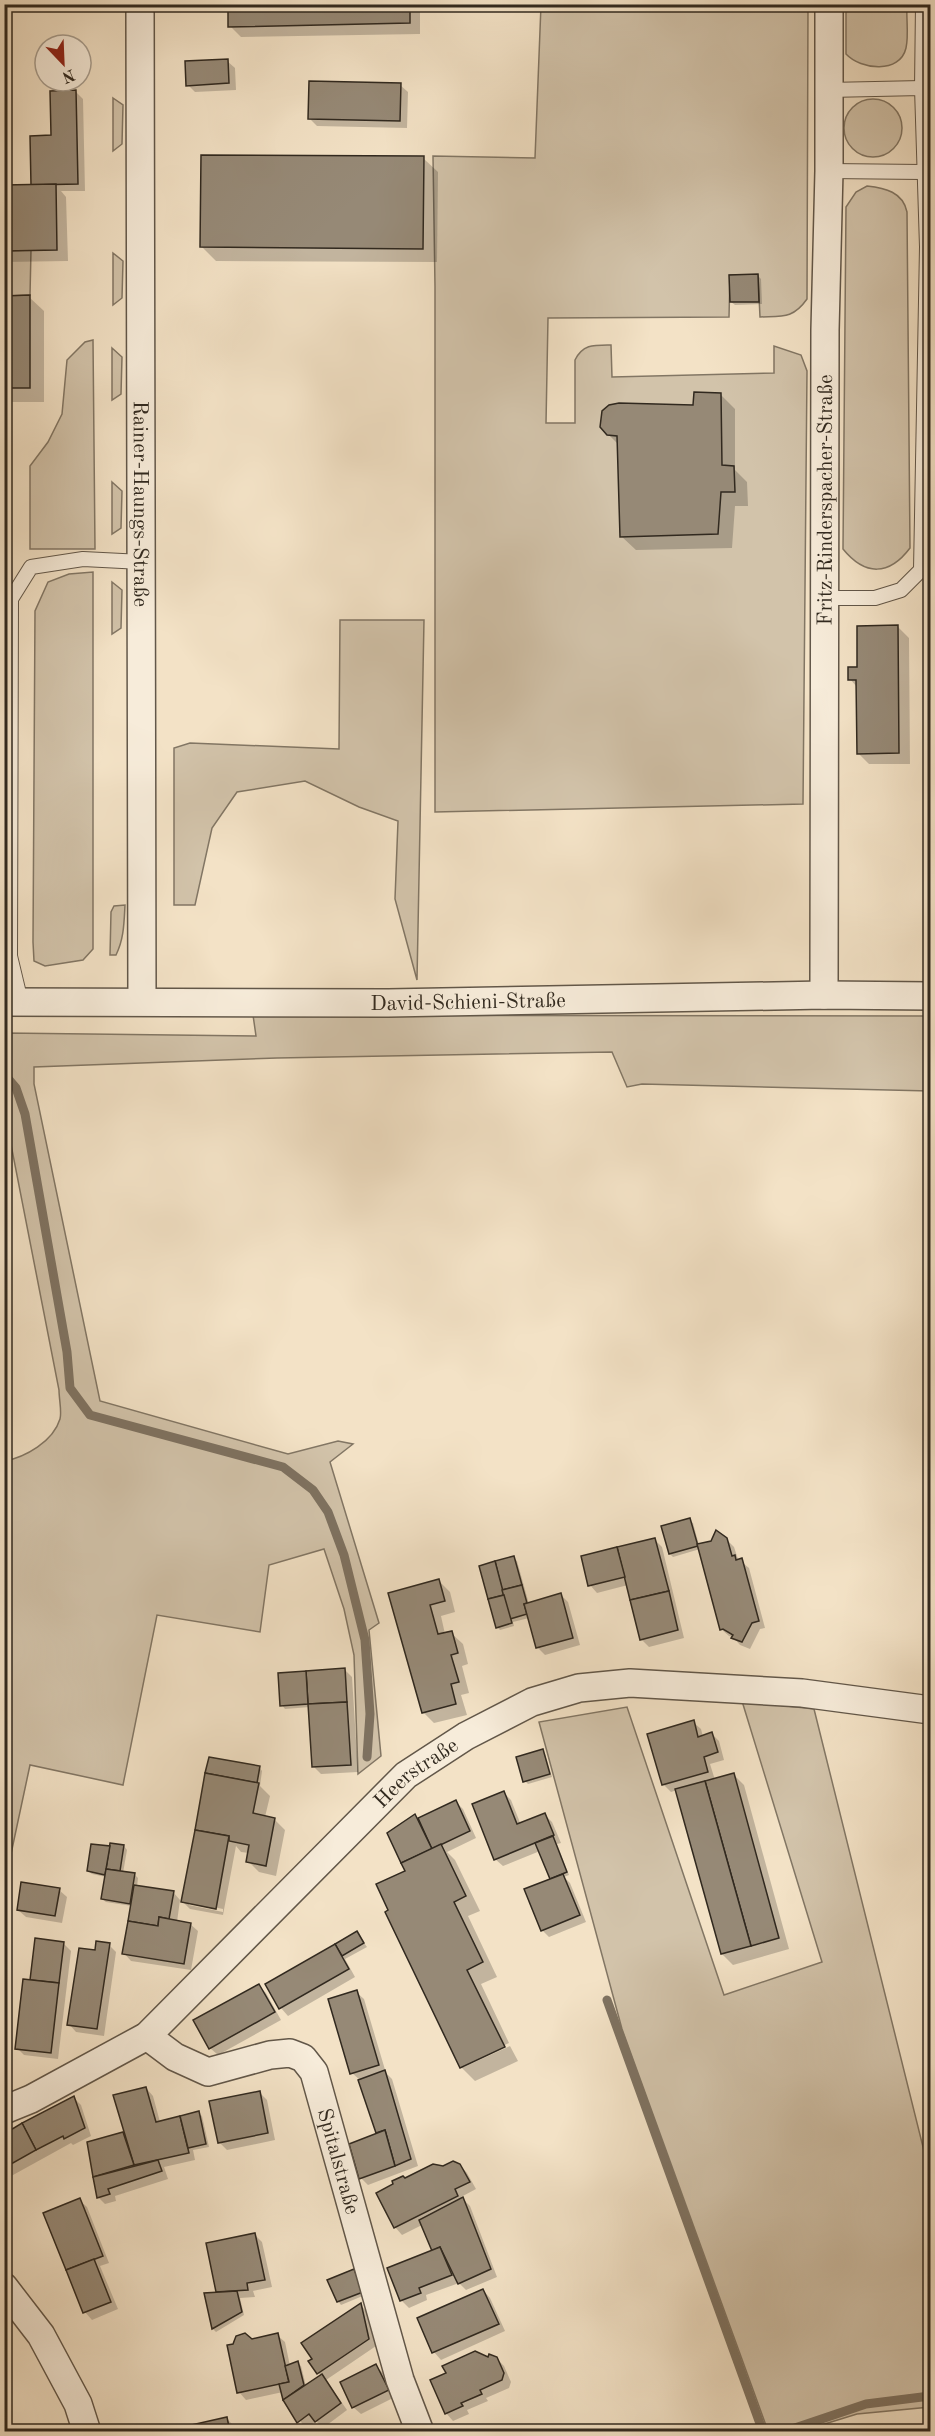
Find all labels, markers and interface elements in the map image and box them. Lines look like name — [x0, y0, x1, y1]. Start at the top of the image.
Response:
north arrow — [33, 33, 93, 93]
text: N — [59, 65, 77, 85]
street label: Fritz-Rinderspacher-Straße — [816, 374, 837, 626]
street label: Rainer-Haungs-Straße — [129, 401, 150, 607]
street label: David-Schieni-Straße — [370, 991, 566, 1015]
street label: Heerstraße — [371, 1735, 462, 1813]
street label: Spitalstraße — [313, 2106, 362, 2217]

